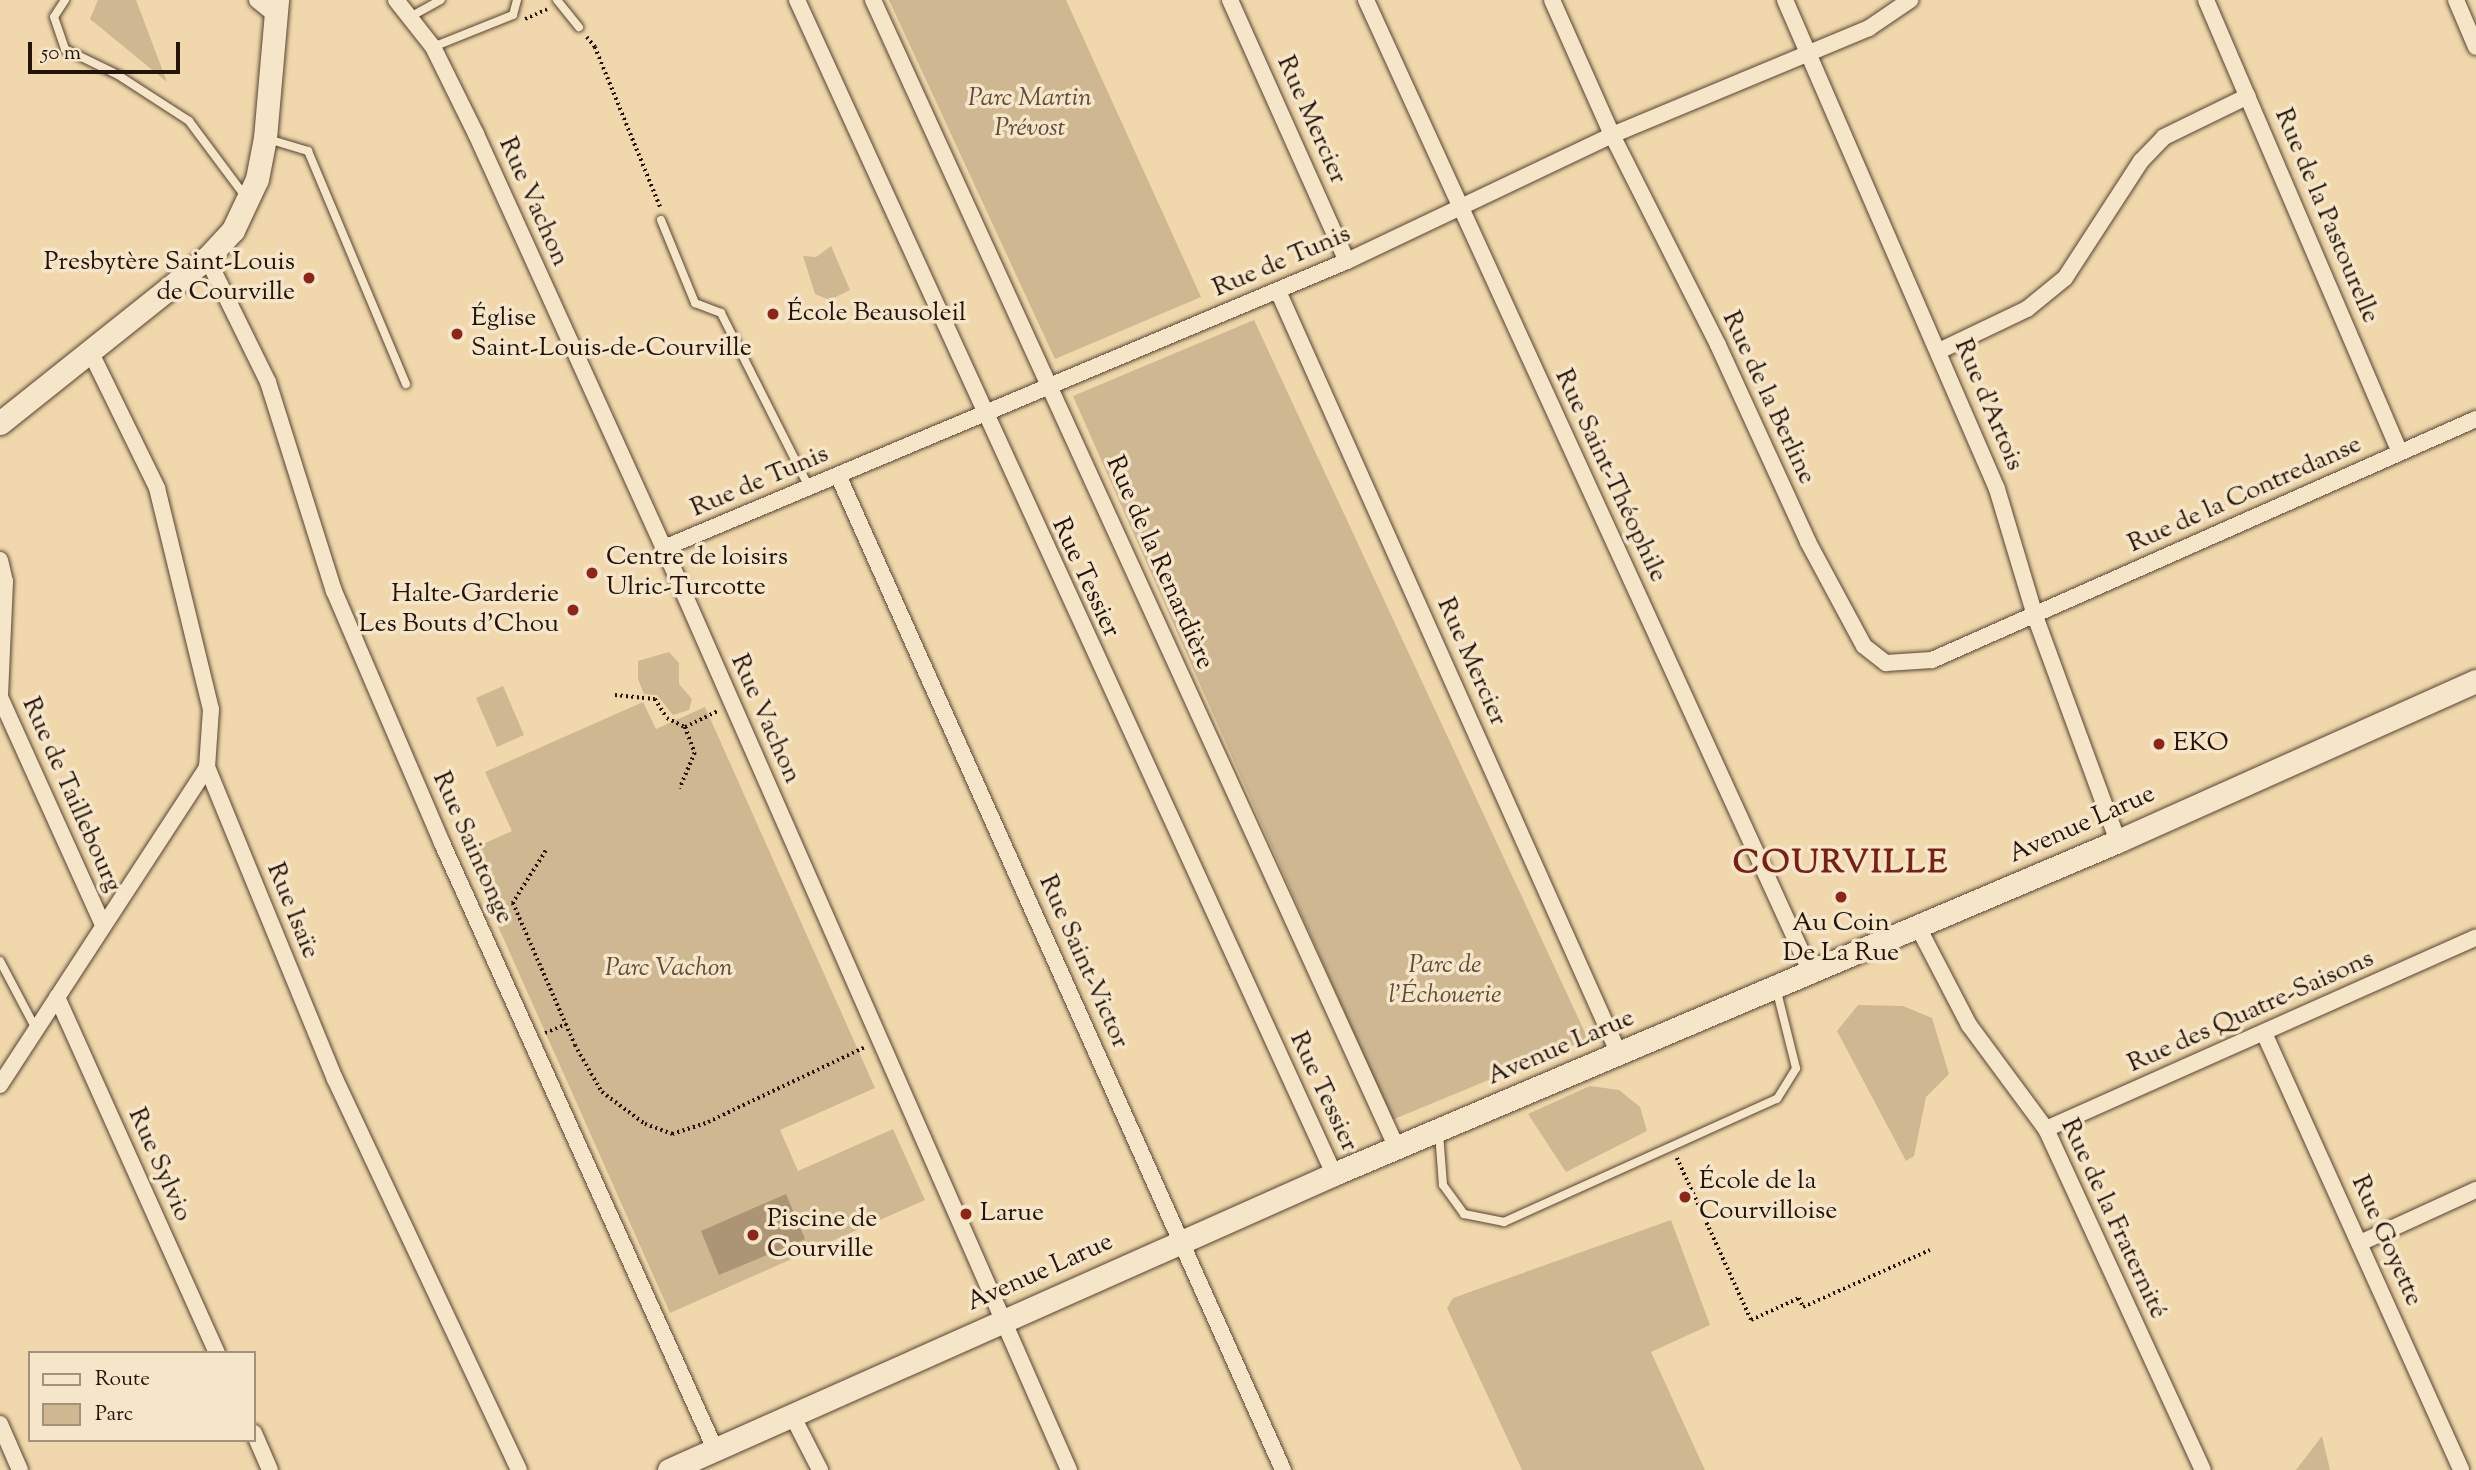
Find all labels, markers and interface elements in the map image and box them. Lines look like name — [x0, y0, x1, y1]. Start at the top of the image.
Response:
scale bar — [32, 28, 184, 72]
text: 50 m — [41, 39, 81, 69]
street label: Rue Mercier — [1269, 51, 1353, 189]
park label: Parc Martin Prévost — [968, 83, 1092, 144]
street label: Rue de la Pastourelle — [2267, 104, 2385, 328]
street label: Rue Vachon — [491, 133, 575, 271]
street label: Rue de Tunis — [1208, 219, 1356, 305]
place label: Presbytère Saint-Louis de Courville — [44, 247, 295, 308]
marker: Presbytère Saint-Louis de Courville — [301, 270, 317, 286]
place label: École Beausoleil — [787, 298, 966, 330]
place label: Église Saint-Louis-de-Courville — [471, 303, 752, 364]
marker: École Beausoleil — [765, 306, 781, 322]
street label: Rue de la Berline — [1714, 306, 1822, 490]
marker: Église Saint-Louis-de-Courville — [449, 326, 465, 342]
street label: Rue d'Artois — [1946, 334, 2030, 476]
street label: Rue Saint-Théophile — [1547, 365, 1673, 587]
street label: Rue de la Contredanse — [2124, 429, 2366, 561]
street label: Rue de Tunis — [686, 439, 834, 525]
street label: Rue de la Renardière — [1098, 452, 1220, 674]
street label: Rue Tessier — [1044, 513, 1126, 643]
place label: Centre de loisirs Ulric-Turcotte — [606, 542, 788, 604]
marker: Centre de loisirs Ulric-Turcotte — [584, 565, 600, 581]
place label: Halte-Garderie Les Bouts d'Chou — [359, 579, 559, 640]
street label: Rue Mercier — [1429, 593, 1513, 731]
marker: Halte-Garderie Les Bouts d'Chou — [565, 602, 581, 618]
street label: Rue Vachon — [723, 650, 807, 788]
street label: Rue de Taillebourg — [14, 693, 128, 897]
place label: EKO — [2173, 728, 2229, 760]
marker: EKO — [2151, 736, 2167, 752]
street label: Rue Saintonge — [425, 767, 519, 929]
street label: Avenue Larue — [2004, 779, 2160, 871]
district label: COURVILLE — [1734, 845, 1948, 885]
street label: Rue Isaïe — [259, 858, 325, 964]
street label: Rue Saint-Victor — [1031, 871, 1135, 1053]
marker: Au Coin De La Rue — [1833, 889, 1849, 905]
place label: Au Coin De La Rue — [1783, 908, 1899, 970]
street label: Rue des Quatre-Saisons — [2123, 944, 2379, 1080]
park label: Parc de l'Échouerie — [1389, 950, 1501, 1012]
park label: Parc Vachon — [605, 953, 733, 985]
street label: Avenue Larue — [1483, 1003, 1639, 1093]
street label: Rue Tessier — [1282, 1027, 1364, 1157]
street label: Rue Sylvio — [120, 1103, 198, 1227]
street label: Rue de la Fraternité — [2053, 1114, 2173, 1324]
place label: École de la Courvilloise — [1699, 1166, 1837, 1228]
street label: Rue Goyette — [2343, 1171, 2429, 1311]
marker: École de la Courvilloise — [1677, 1189, 1693, 1205]
place label: Larue — [980, 1198, 1044, 1230]
place label: Piscine de Courville — [767, 1204, 877, 1266]
marker: Larue — [958, 1206, 974, 1222]
marker: Piscine de Courville — [745, 1227, 761, 1243]
street label: Avenue Larue — [962, 1227, 1118, 1319]
legend — [28, 1351, 256, 1442]
text: Route — [95, 1365, 150, 1395]
text: Parc — [95, 1400, 133, 1430]

